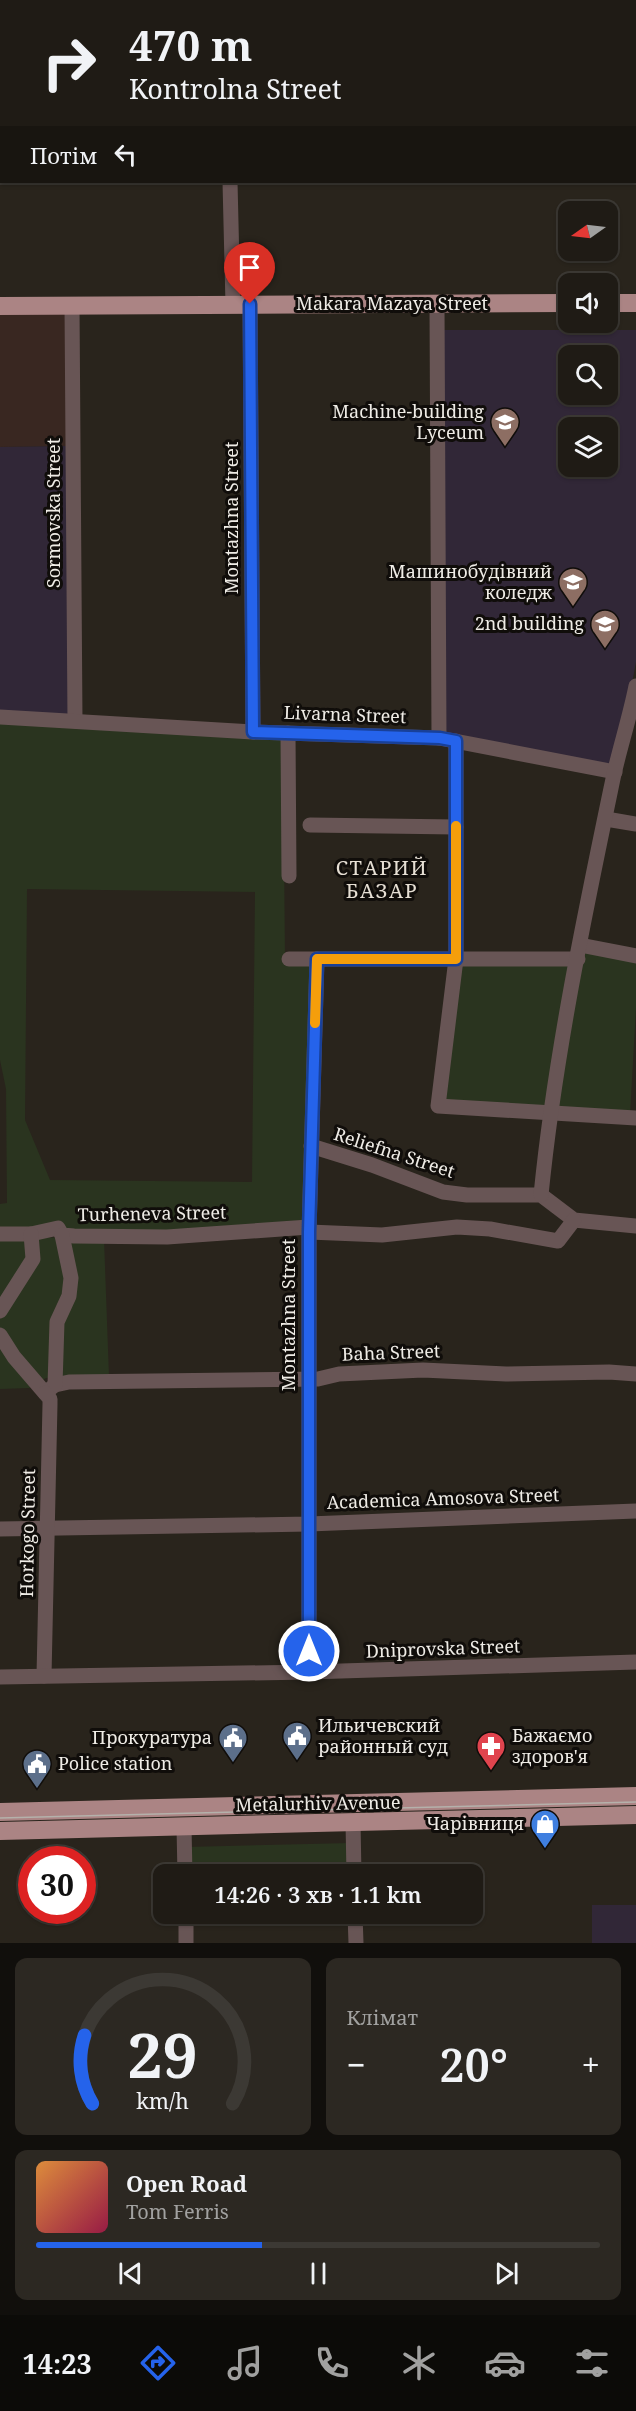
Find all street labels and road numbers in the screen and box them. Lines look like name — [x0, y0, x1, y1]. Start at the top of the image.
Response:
street label: Makara Mazaya Street — [296, 291, 488, 315]
street label: Sormovska Street — [41, 438, 65, 588]
street label: Montazhna Street — [219, 442, 243, 594]
street label: Livarna Street — [283, 700, 407, 728]
street label: Reliefna Street — [331, 1121, 458, 1183]
street label: Turheneva Street — [77, 1200, 227, 1226]
street label: Montazhna Street — [276, 1239, 300, 1391]
street label: Baha Street — [341, 1338, 441, 1366]
street label: Horkogo Street — [14, 1468, 40, 1598]
street label: Academica Amosova Street — [326, 1482, 560, 1514]
street label: Dniprovska Street — [365, 1633, 521, 1663]
street label: Metalurhiv Avenue — [235, 1790, 401, 1816]

